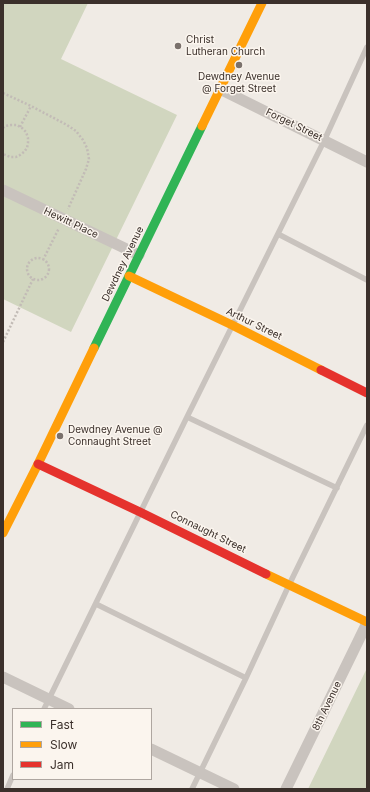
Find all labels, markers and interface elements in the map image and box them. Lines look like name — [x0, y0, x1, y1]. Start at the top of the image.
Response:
place label: Christ Lutheran Church — [186, 34, 265, 58]
marker: Christ Lutheran Church — [173, 41, 183, 51]
marker: Dewdney Avenue @ Forget Street — [234, 60, 244, 70]
place label: Dewdney Avenue @ Forget Street — [198, 71, 280, 94]
street label: Forget Street — [264, 106, 324, 144]
street label: Hewitt Place — [42, 205, 100, 241]
street label: Dewdney Avenue — [100, 224, 146, 304]
street label: Arthur Street — [224, 305, 284, 343]
place label: Dewdney Avenue @ Connaught Street — [68, 424, 163, 448]
marker: Dewdney Avenue @ Connaught Street — [55, 431, 65, 441]
street label: Connaught Street — [168, 508, 248, 556]
street label: 8th Avenue — [310, 679, 344, 733]
legend — [12, 708, 152, 780]
text: Fast — [50, 717, 74, 732]
text: Slow — [50, 737, 77, 752]
text: Jam — [50, 757, 74, 772]

